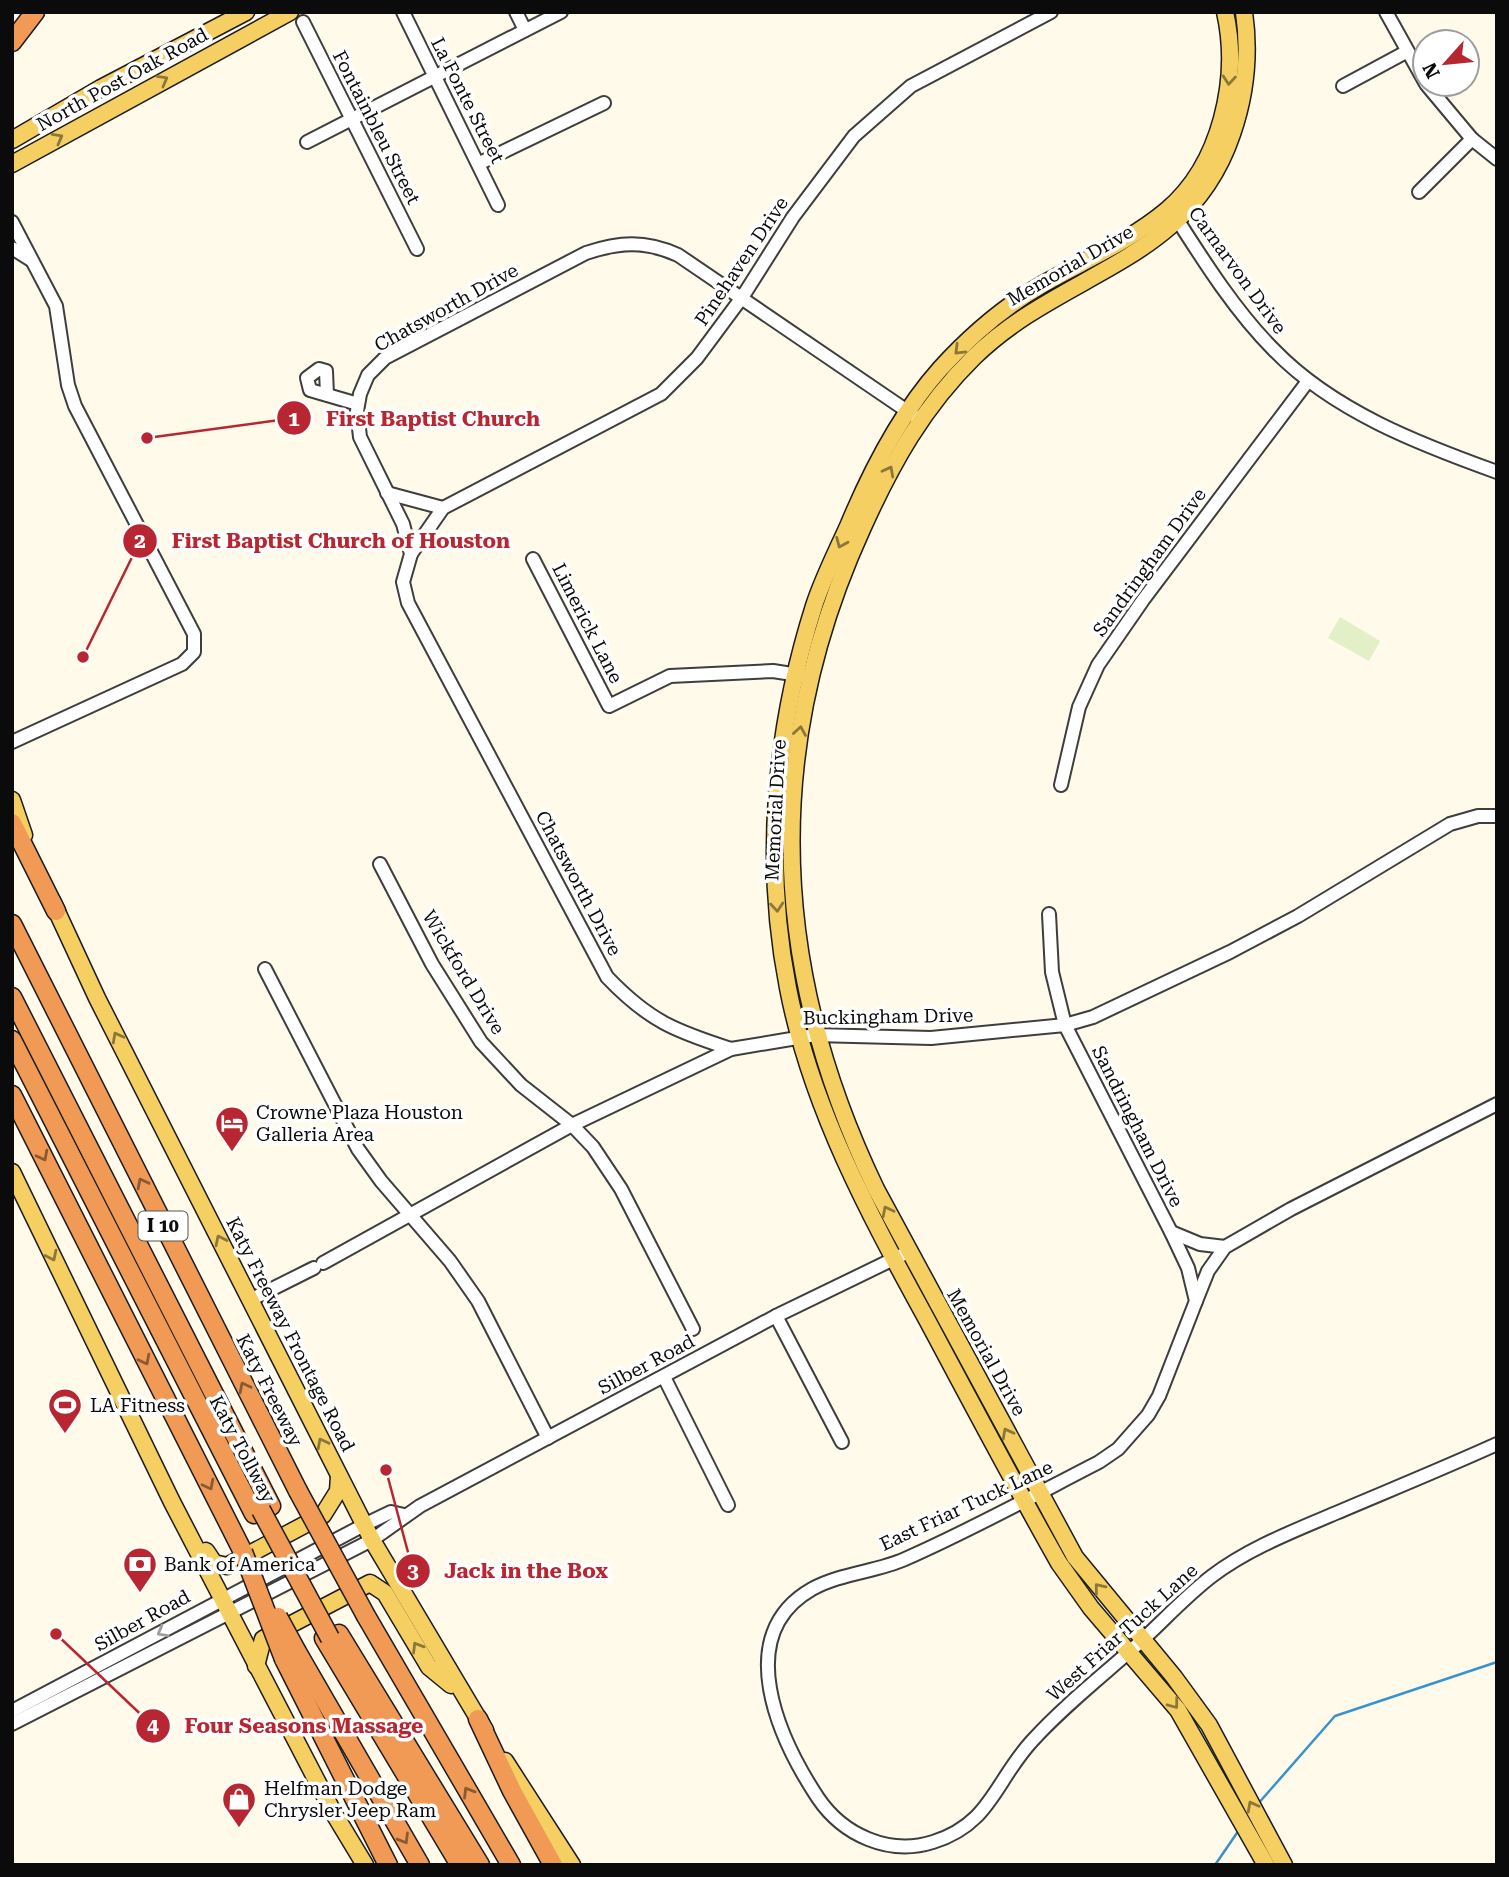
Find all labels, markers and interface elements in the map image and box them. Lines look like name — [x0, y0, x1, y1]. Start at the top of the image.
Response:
street label: North Post Oak Road — [33, 23, 212, 136]
north arrow — [1411, 28, 1481, 98]
street label: La Fonte Street — [426, 33, 509, 167]
street label: Fontainbleu Street — [328, 46, 425, 208]
text: N — [1418, 58, 1445, 82]
one-way arrow — [1221, 74, 1236, 86]
one-way arrow — [156, 75, 168, 88]
one-way arrow — [51, 133, 63, 146]
street label: Pinehaven Drive — [690, 192, 793, 330]
street label: Carnarvon Drive — [1184, 202, 1291, 338]
street label: Memorial Drive — [1003, 220, 1137, 311]
street label: Chatsworth Drive — [370, 258, 522, 356]
one-way arrow — [954, 342, 967, 355]
callout: First Baptist Church — [277, 397, 554, 439]
text: 1 — [288, 407, 300, 431]
text: First Baptist Church — [326, 407, 540, 431]
one-way arrow — [881, 466, 894, 478]
street label: Sandringham Drive — [1088, 484, 1211, 641]
callout: First Baptist Church of Houston — [122, 520, 524, 562]
text: 2 — [134, 529, 146, 553]
text: First Baptist Church of Houston — [172, 529, 510, 553]
one-way arrow — [835, 535, 849, 548]
street label: Limerick Lane — [547, 559, 628, 687]
one-way arrow — [792, 725, 807, 737]
street label: Memorial Drive — [760, 739, 791, 881]
street label: Chatsworth Drive — [531, 807, 626, 960]
one-way arrow — [769, 902, 784, 913]
street label: Wickford Drive — [417, 906, 510, 1039]
street label: Buckingham Drive — [803, 1004, 973, 1029]
one-way arrow — [112, 1031, 126, 1044]
street label: Sandringham Drive — [1087, 1042, 1188, 1211]
place label: Crowne Plaza Houston Galleria Area — [256, 1101, 463, 1146]
hotel icon: Crowne Plaza Houston Galleria Area — [213, 1104, 251, 1153]
one-way arrow — [34, 1149, 48, 1161]
one-way arrow — [137, 1178, 151, 1190]
one-way arrow — [881, 1206, 895, 1218]
road number: I 10 — [138, 1212, 188, 1240]
street label: Katy Freeway Frontage Road — [222, 1213, 360, 1455]
one-way arrow — [214, 1235, 228, 1247]
one-way arrow — [44, 1249, 58, 1261]
street label: Memorial Drive — [942, 1285, 1031, 1420]
street label: Silber Road — [594, 1329, 698, 1399]
street label: Katy Freeway — [232, 1330, 308, 1450]
one-way arrow — [137, 1353, 151, 1365]
one-way arrow — [239, 1382, 253, 1394]
sports icon: LA Fitness — [46, 1386, 84, 1435]
street label: Katy Tollway — [205, 1392, 281, 1508]
place label: LA Fitness — [90, 1394, 185, 1417]
one-way arrow — [1002, 1427, 1015, 1440]
one-way arrow — [316, 1438, 330, 1450]
street label: East Friar Tuck Lane — [876, 1455, 1056, 1556]
one-way arrow — [200, 1478, 214, 1490]
bank icon: Bank of America — [121, 1545, 159, 1594]
callout: Jack in the Box — [396, 1550, 622, 1592]
place label: Bank of America — [164, 1553, 316, 1576]
text: 3 — [407, 1559, 419, 1583]
text: Jack in the Box — [444, 1559, 608, 1583]
street label: West Friar Tuck Lane — [1042, 1559, 1202, 1706]
one-way arrow — [1095, 1583, 1107, 1596]
street label: Silber Road — [90, 1585, 194, 1656]
one-way arrow — [157, 1624, 170, 1637]
one-way arrow — [412, 1642, 425, 1655]
one-way arrow — [1165, 1696, 1178, 1709]
callout: Four Seasons Massage — [135, 1705, 437, 1747]
text: 4 — [147, 1714, 159, 1738]
text: Four Seasons Massage — [185, 1714, 423, 1738]
place label: Helfman Dodge Chrysler Jeep Ram — [264, 1777, 436, 1822]
shop icon: Helfman Dodge Chrysler Jeep Ram — [220, 1780, 258, 1829]
one-way arrow — [463, 1786, 476, 1799]
one-way arrow — [1247, 1801, 1261, 1813]
one-way arrow — [396, 1831, 409, 1844]

